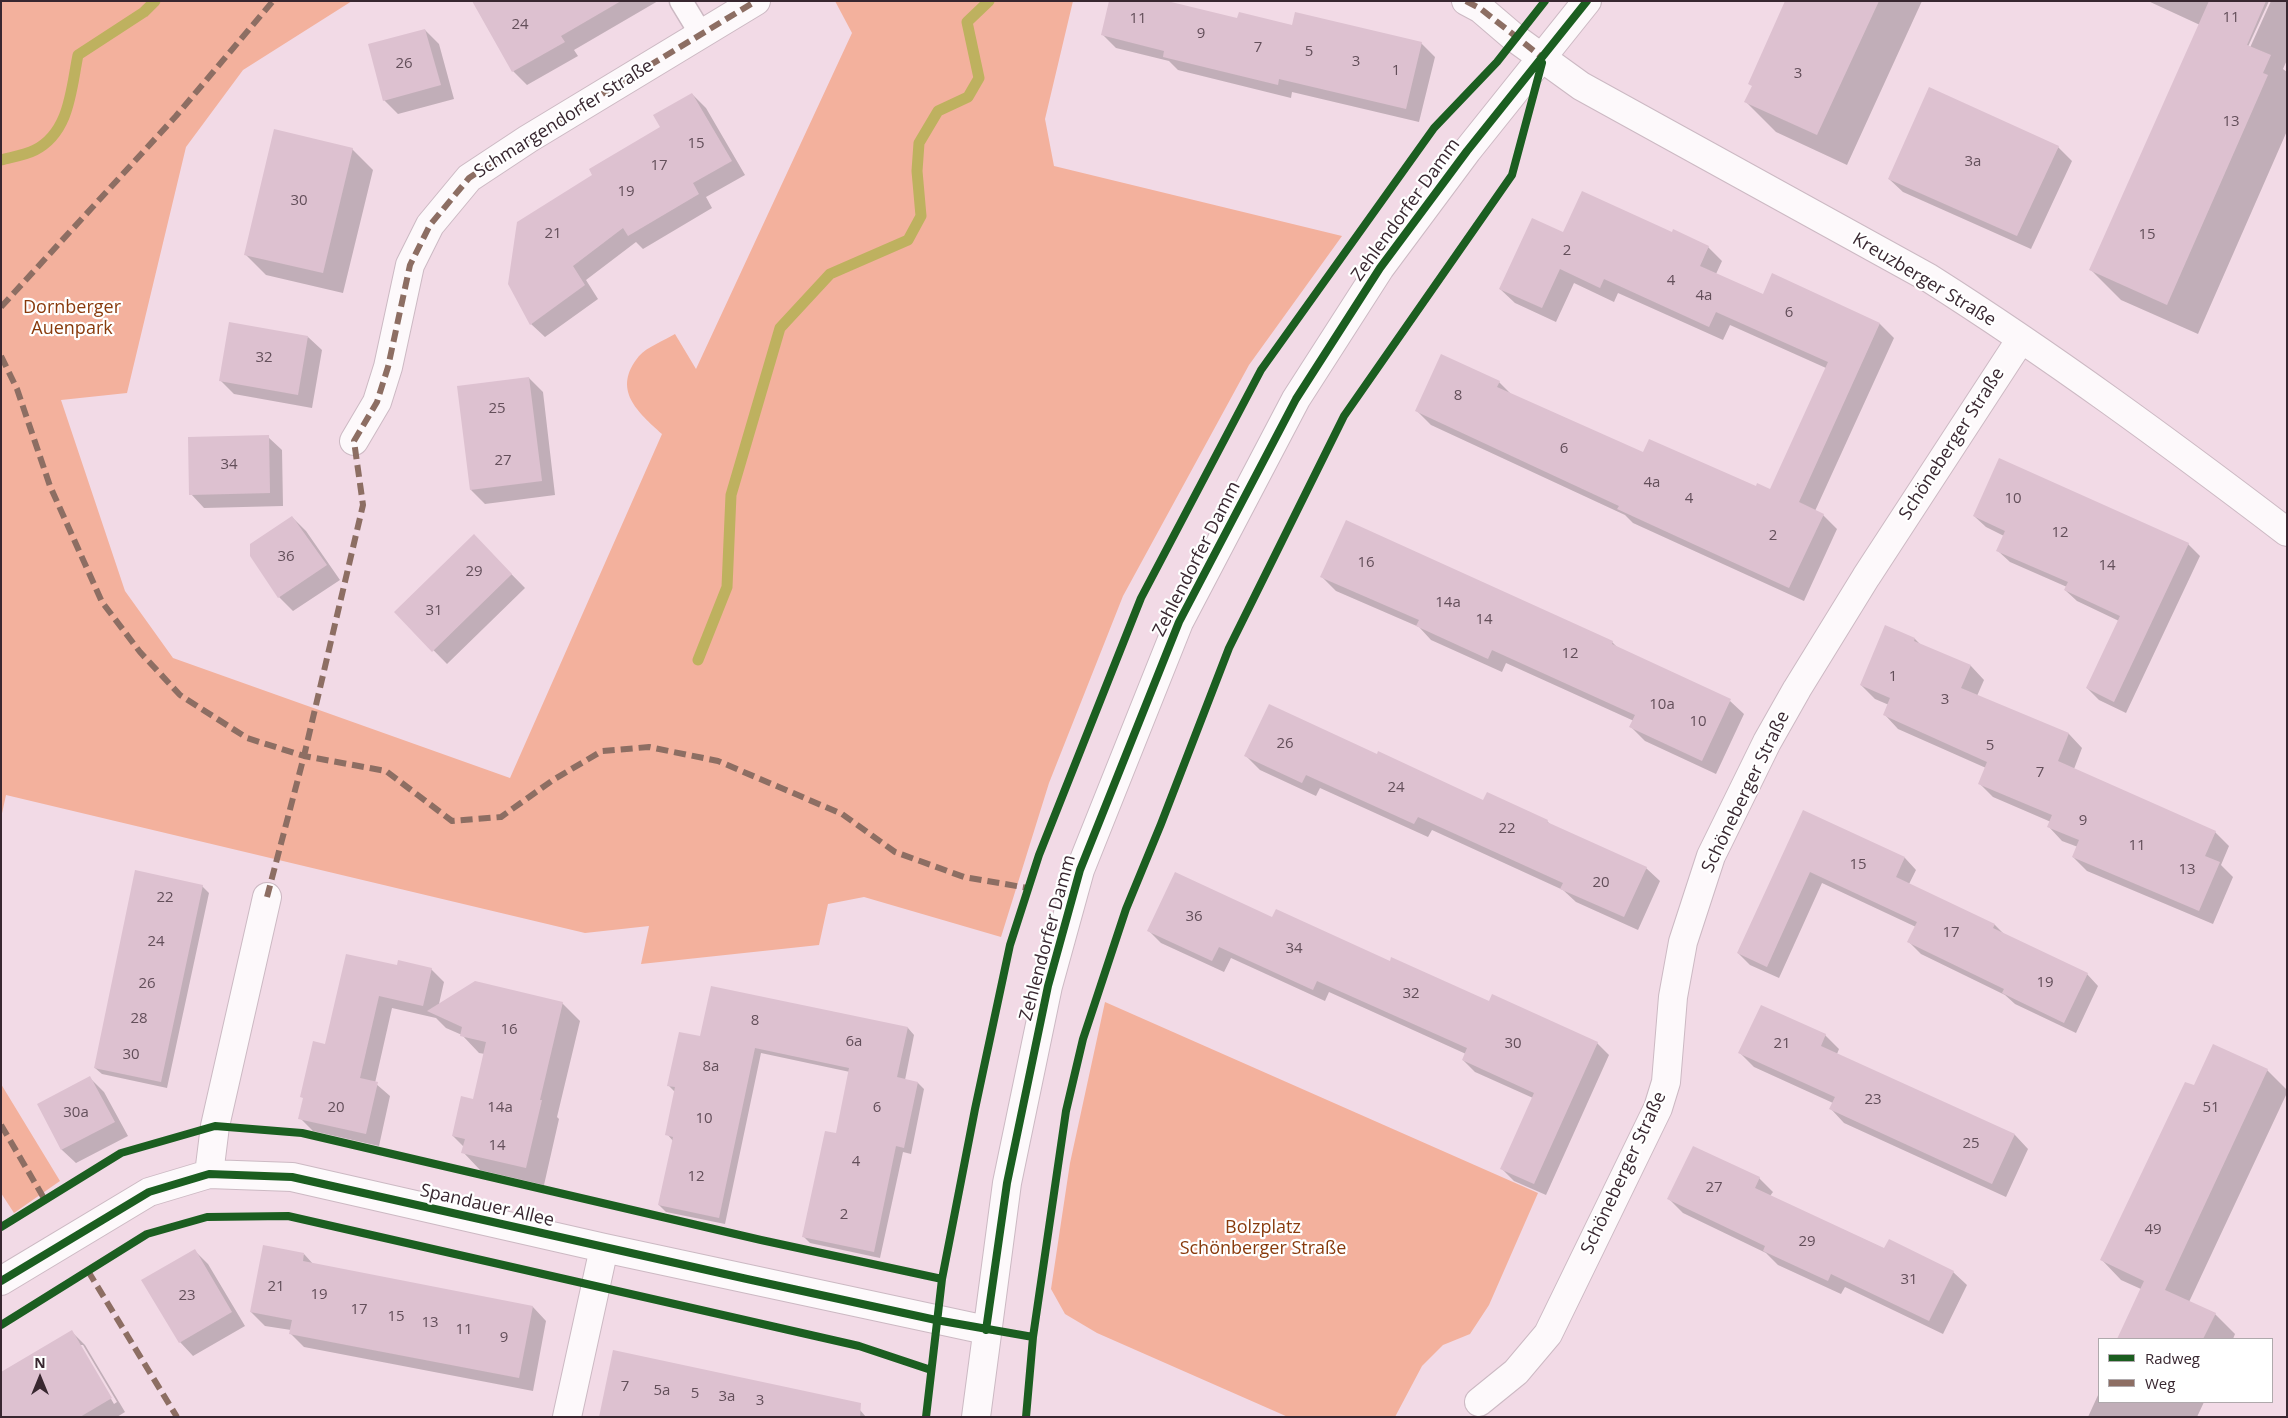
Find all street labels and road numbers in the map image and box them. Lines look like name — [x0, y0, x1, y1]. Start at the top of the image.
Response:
street label: Schmargendorfer Straße — [471, 55, 657, 183]
street label: Zehlendorfer Damm — [1347, 135, 1465, 285]
street label: Kreuzberger Straße — [1848, 229, 2000, 331]
street label: Schöneberger Straße — [1895, 364, 2009, 524]
street label: Zehlendorfer Damm — [1149, 478, 1245, 640]
street label: Schöneberger Straße — [1698, 708, 1794, 876]
street label: Zehlendorfer Damm — [1015, 853, 1081, 1023]
street label: Schöneberger Straße — [1577, 1088, 1671, 1258]
street label: Spandauer Allee — [418, 1180, 556, 1232]

